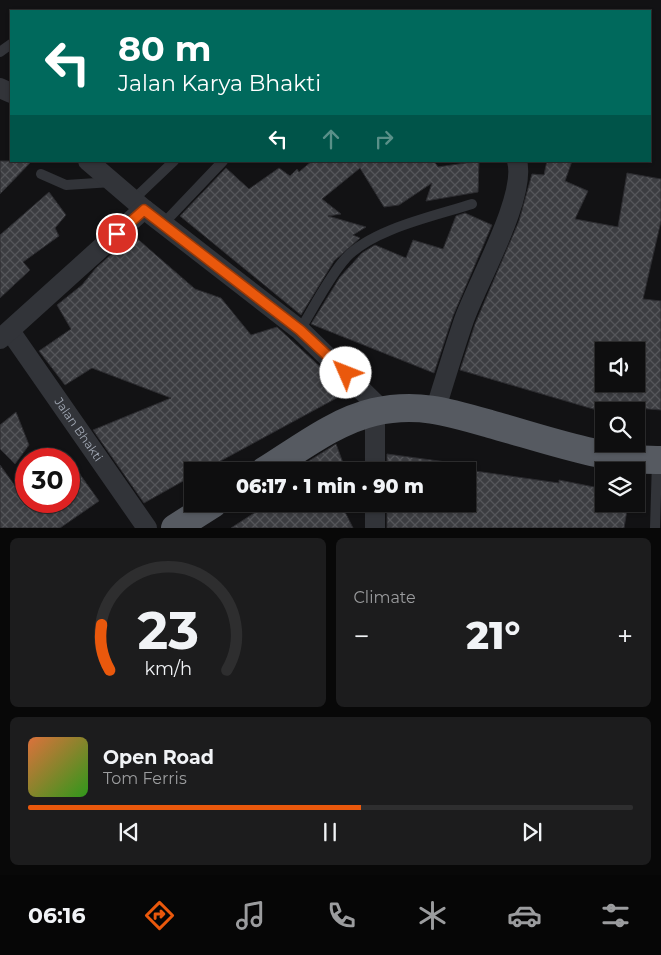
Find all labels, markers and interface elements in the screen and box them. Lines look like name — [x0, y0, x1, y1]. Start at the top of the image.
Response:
text: 80 m — [118, 27, 212, 70]
icon: left — [35, 30, 100, 95]
text: Jalan Karya Bhakti — [118, 70, 321, 97]
icon: left — [264, 125, 292, 153]
icon: ahead — [317, 125, 345, 153]
icon: right — [370, 125, 398, 153]
pin — [96, 213, 138, 255]
icon: arrive — [103, 220, 131, 248]
map controls — [595, 342, 645, 512]
button: sound — [595, 342, 645, 392]
position arrow — [319, 346, 371, 398]
street label: Jalan Bhakti — [51, 394, 106, 464]
button: search — [595, 402, 645, 452]
speed limit sign: 30 — [15, 448, 80, 513]
button: layers — [595, 462, 645, 512]
text: 06:17 · 1 min · 90 m — [236, 475, 424, 498]
text: Climate — [354, 588, 416, 607]
text: 23 — [137, 599, 198, 662]
text: 21° — [466, 612, 520, 659]
text: − — [354, 619, 370, 653]
text: + — [617, 619, 633, 653]
text: km/h — [144, 658, 192, 679]
text: Open Road — [103, 746, 214, 769]
text: Tom Ferris — [103, 769, 187, 788]
icon: previous — [115, 818, 143, 846]
icon: pause — [316, 818, 344, 846]
icon: next — [518, 818, 546, 846]
icon: directions — [142, 898, 177, 933]
icon: music — [233, 898, 268, 933]
icon: phone — [324, 898, 359, 933]
icon: climate — [415, 898, 450, 933]
icon: car — [507, 898, 542, 933]
icon: filters — [598, 898, 633, 933]
text: 06:16 — [28, 902, 85, 929]

